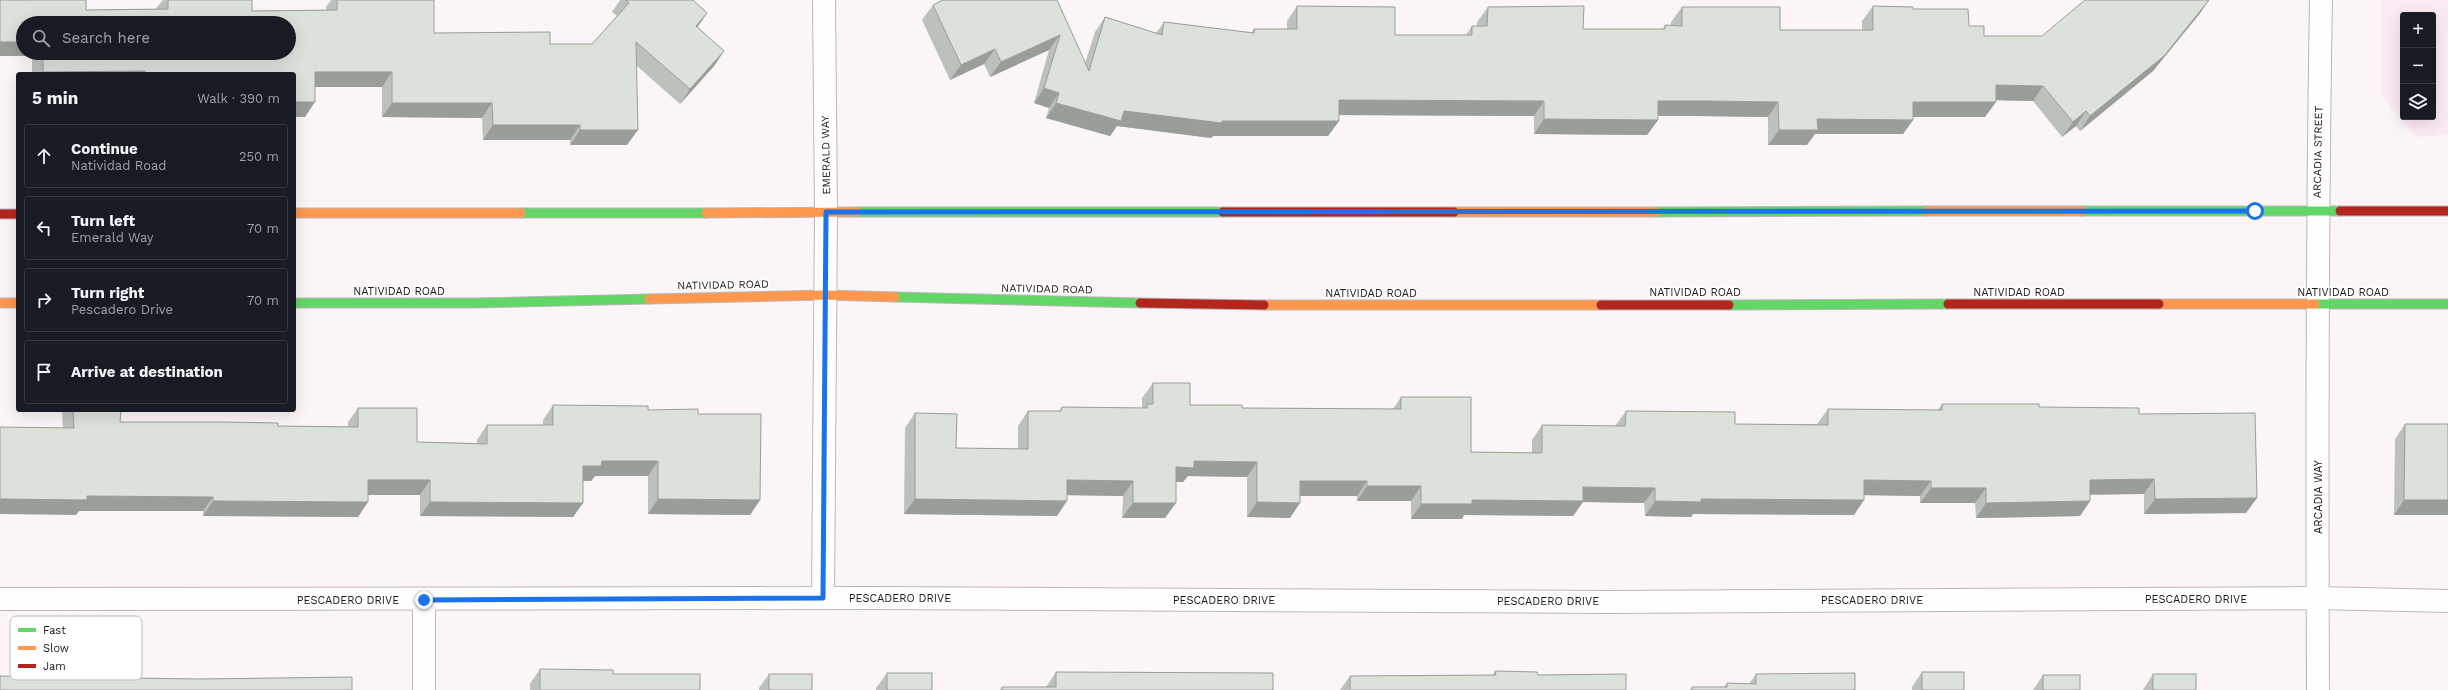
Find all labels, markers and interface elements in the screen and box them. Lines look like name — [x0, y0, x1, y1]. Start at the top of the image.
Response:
map controls — [2400, 12, 2436, 120]
button: + — [2400, 12, 2436, 48]
search box — [16, 16, 296, 60]
icon: search — [30, 27, 52, 49]
text: Search here — [62, 29, 150, 47]
button: − — [2400, 48, 2436, 84]
button: layers — [2400, 84, 2436, 120]
text: 5 min — [32, 88, 78, 108]
text: Walk · 390 m — [197, 91, 280, 106]
street label: ARCADIA STREET — [2311, 105, 2325, 198]
street label: EMERALD WAY — [819, 115, 833, 195]
text: Continue — [71, 140, 138, 158]
icon: ahead — [33, 145, 55, 167]
text: 250 m — [239, 149, 279, 164]
text: Natividad Road — [71, 158, 167, 173]
route start — [2246, 202, 2264, 220]
text: Turn left — [71, 212, 135, 230]
icon: left — [33, 217, 55, 239]
text: 70 m — [247, 221, 279, 236]
text: Emerald Way — [71, 230, 154, 245]
street label: NATIVIDAD ROAD — [677, 278, 769, 292]
street label: NATIVIDAD ROAD — [1001, 282, 1093, 296]
text: Turn right — [71, 284, 144, 302]
street label: NATIVIDAD ROAD — [353, 285, 445, 298]
street label: NATIVIDAD ROAD — [1649, 286, 1741, 299]
street label: NATIVIDAD ROAD — [1973, 286, 2065, 299]
street label: NATIVIDAD ROAD — [2297, 286, 2389, 299]
street label: NATIVIDAD ROAD — [1325, 287, 1417, 300]
icon: right — [33, 289, 55, 311]
text: 70 m — [247, 293, 279, 308]
text: Pescadero Drive — [71, 302, 173, 317]
icon: arrive — [33, 361, 55, 383]
text: Arrive at destination — [71, 363, 223, 381]
street label: ARCADIA WAY — [2312, 459, 2325, 534]
route end — [415, 591, 433, 609]
street label: PESCADERO DRIVE — [849, 592, 951, 605]
street label: PESCADERO DRIVE — [2145, 593, 2247, 606]
street label: PESCADERO DRIVE — [297, 594, 399, 607]
street label: PESCADERO DRIVE — [1173, 594, 1275, 607]
street label: PESCADERO DRIVE — [1821, 594, 1923, 607]
street label: PESCADERO DRIVE — [1497, 595, 1599, 608]
legend — [10, 616, 142, 680]
text: Fast — [43, 624, 66, 637]
text: Slow — [43, 642, 69, 655]
text: Jam — [43, 660, 66, 673]

